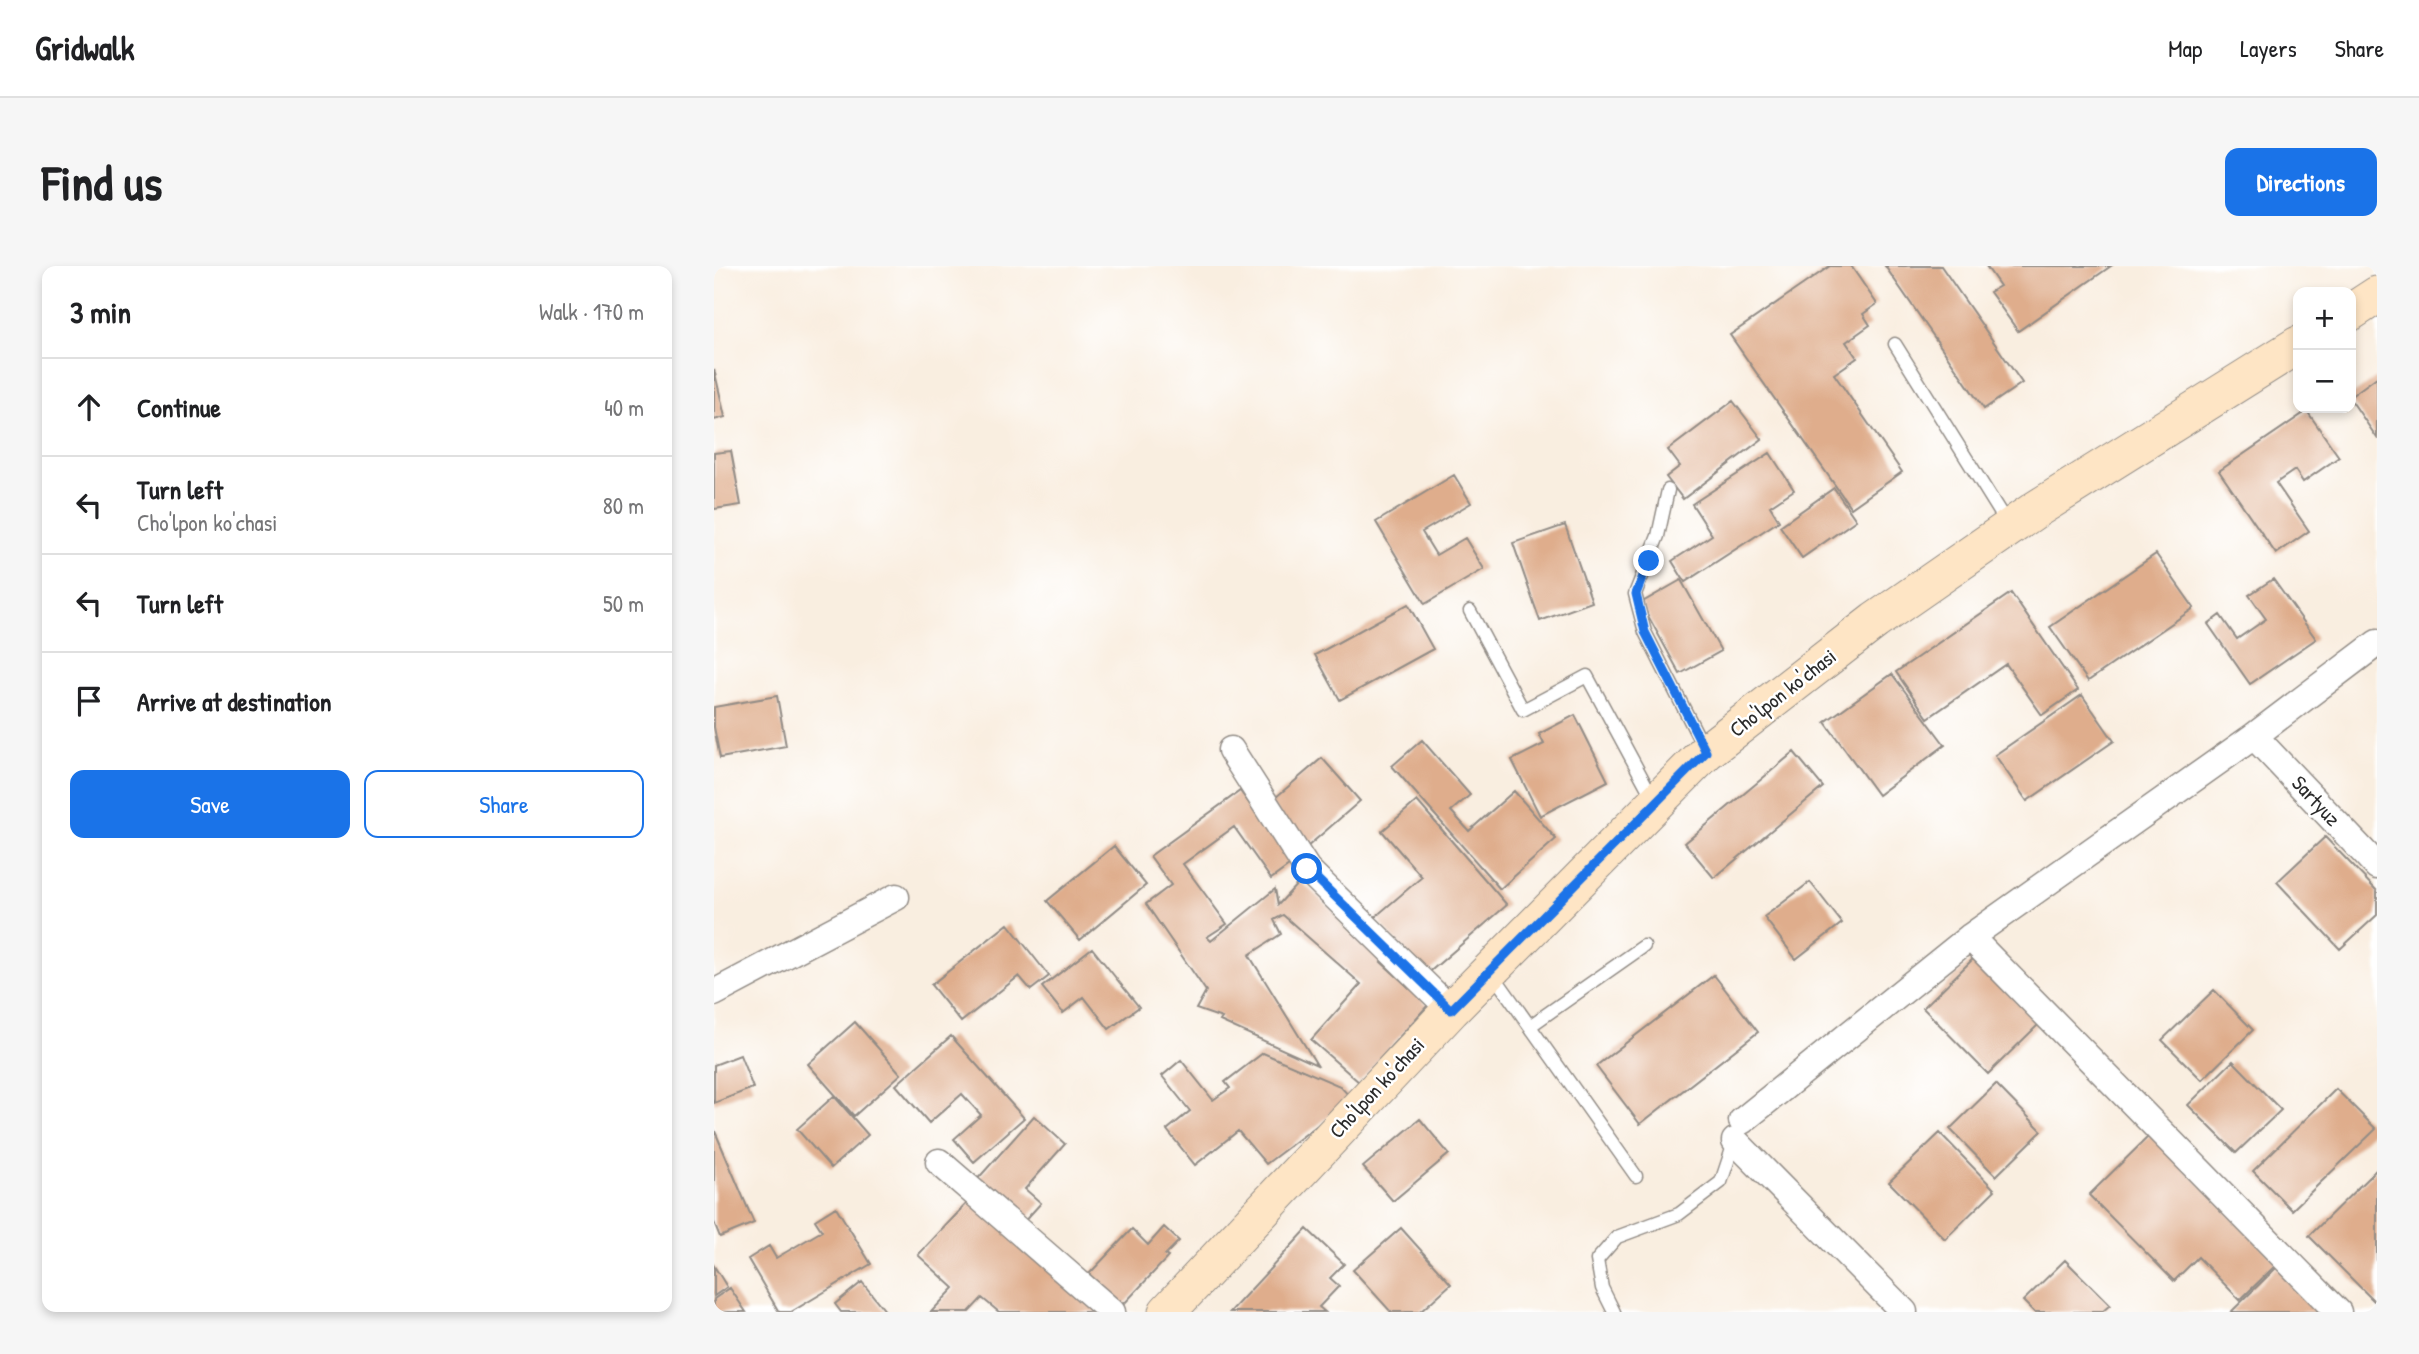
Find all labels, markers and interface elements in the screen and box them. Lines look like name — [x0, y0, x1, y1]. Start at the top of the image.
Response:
text: Gridwalk — [35, 26, 135, 70]
text: Map — [2168, 32, 2202, 64]
text: Layers — [2240, 32, 2297, 64]
text: Share — [2335, 32, 2384, 64]
button: Directions — [2225, 148, 2377, 216]
text: Find us — [42, 149, 162, 215]
map controls — [2293, 287, 2356, 413]
button: + — [2293, 287, 2356, 350]
text: 3 min — [70, 292, 131, 332]
text: Walk · 170 m — [539, 296, 644, 327]
button: − — [2293, 350, 2356, 413]
icon: ahead — [70, 388, 108, 426]
text: Continue — [137, 390, 221, 425]
text: 40 m — [604, 392, 644, 423]
text: Turn left — [137, 472, 223, 507]
icon: left — [70, 486, 108, 524]
text: 80 m — [603, 490, 644, 521]
text: Cho'lpon ko'chasi — [137, 507, 277, 538]
route end — [1633, 545, 1664, 576]
icon: left — [70, 584, 108, 622]
text: Turn left — [137, 586, 223, 621]
text: 50 m — [603, 588, 644, 619]
street label: Cho'lpon ko'chasi — [1723, 642, 1842, 744]
icon: arrive — [70, 682, 108, 720]
text: Arrive at destination — [137, 684, 332, 719]
street label: Sartyuz — [2285, 769, 2347, 832]
button: Save — [70, 770, 350, 838]
button: Share — [364, 770, 644, 838]
route start — [1291, 853, 1322, 884]
street label: Cho'lpon ko'chasi — [1322, 1031, 1431, 1144]

